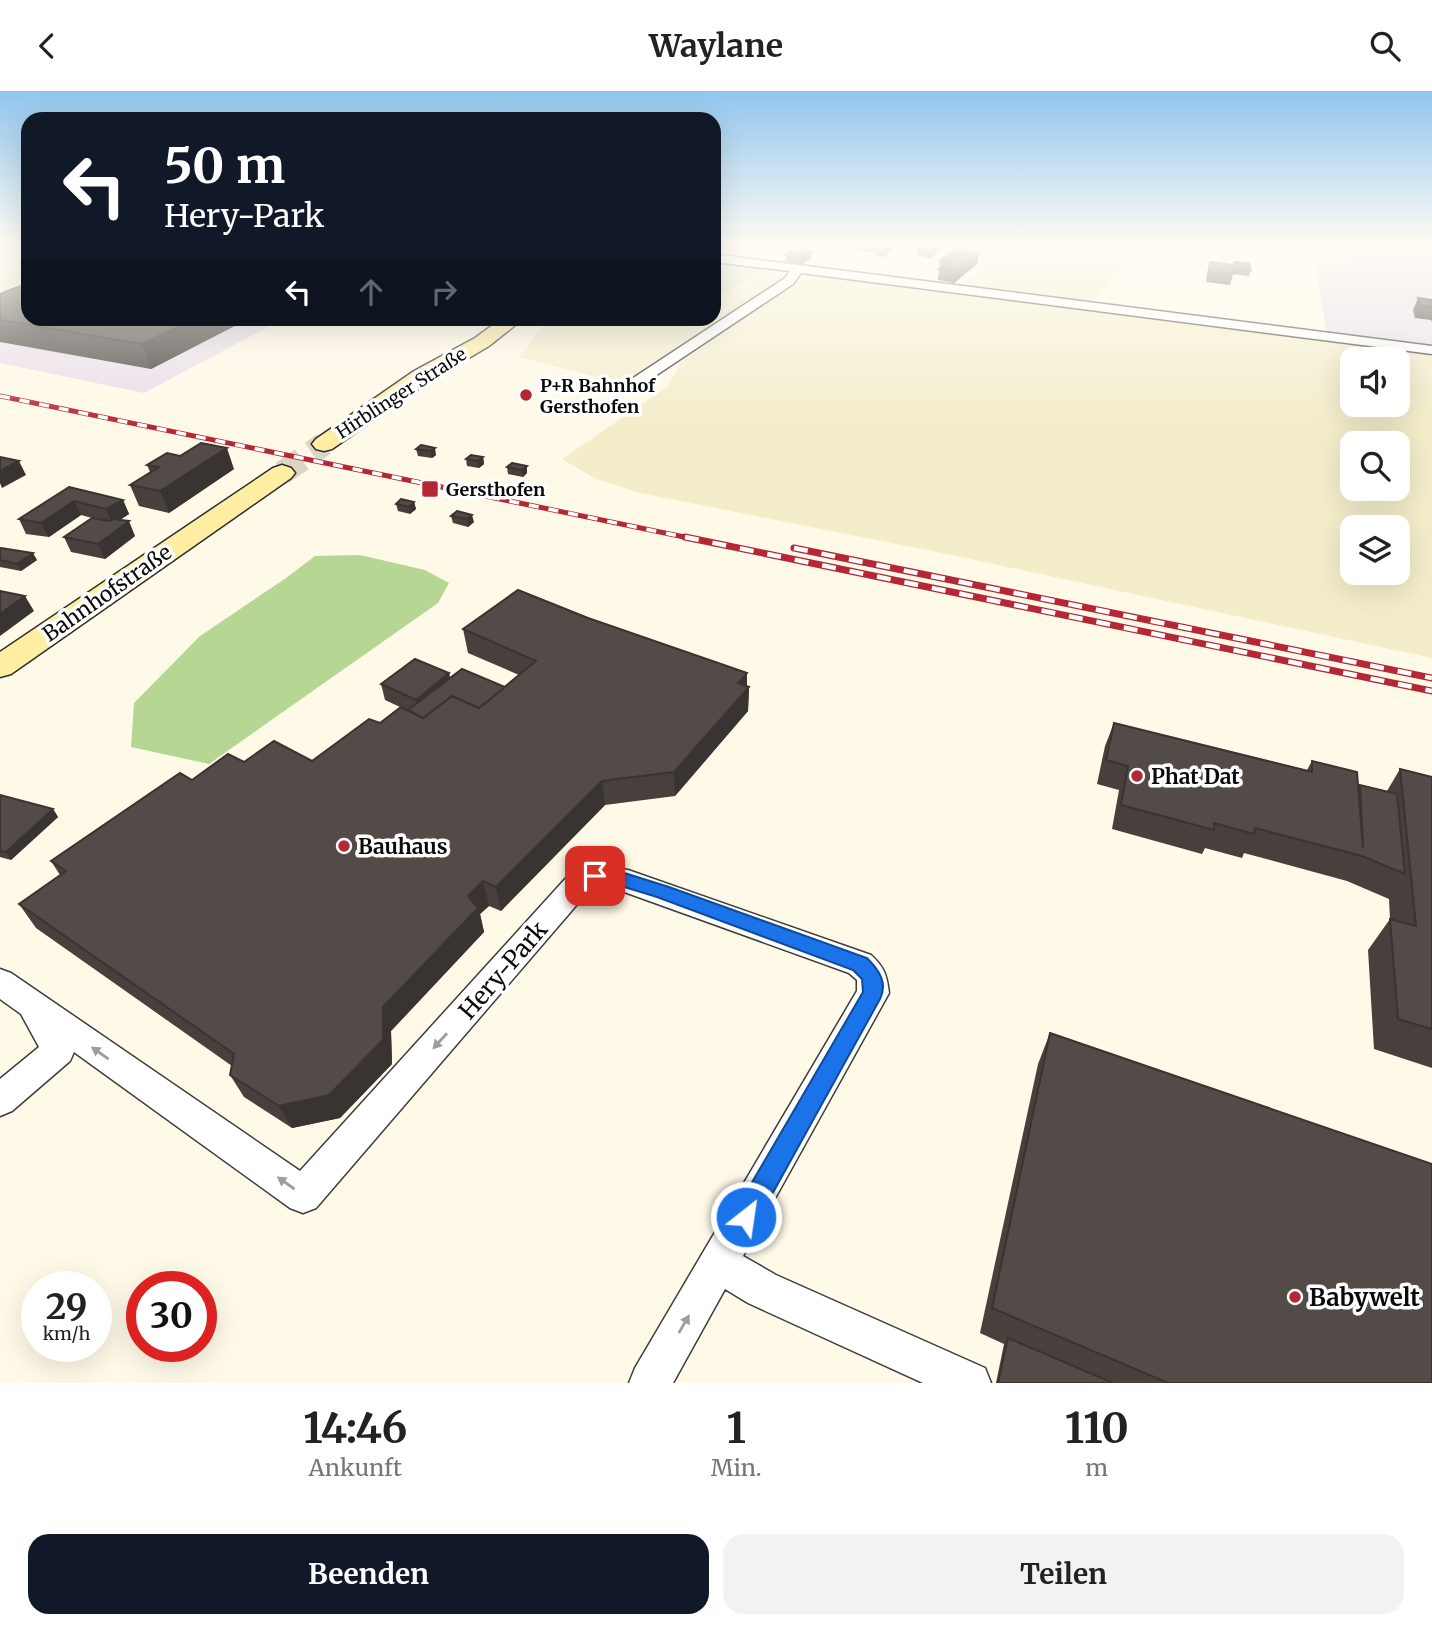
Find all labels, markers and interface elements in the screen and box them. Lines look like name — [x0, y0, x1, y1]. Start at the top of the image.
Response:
text: Waylane — [649, 26, 783, 66]
icon: back — [28, 27, 66, 65]
icon: search — [1366, 27, 1404, 65]
text: 50 m — [164, 135, 285, 196]
icon: left — [49, 140, 140, 231]
text: Hery-Park — [164, 196, 324, 236]
icon: left — [279, 273, 317, 311]
icon: ahead — [352, 273, 390, 311]
icon: right — [425, 273, 463, 311]
street label: Hirblinger Straße — [331, 342, 471, 444]
map controls — [1340, 347, 1410, 585]
button: sound — [1340, 347, 1410, 417]
place label: P+R Bahnhof Gersthofen — [540, 374, 656, 418]
marker: P+R Bahnhof Gersthofen — [518, 387, 534, 403]
button: search — [1340, 431, 1410, 501]
place label: Gersthofen — [446, 478, 545, 501]
marker: Gersthofen — [420, 479, 440, 499]
button: layers — [1340, 515, 1410, 585]
street label: Bahnhofstraße — [37, 539, 177, 647]
place label: Phat Dat — [1151, 763, 1240, 790]
marker: Phat Dat — [1129, 768, 1145, 784]
place label: Bauhaus — [358, 833, 448, 860]
marker: Bauhaus — [336, 838, 352, 854]
pin — [565, 846, 625, 906]
icon: arrive — [576, 857, 614, 895]
street label: Hery-Park — [452, 914, 555, 1026]
one-way arrow — [433, 1032, 449, 1049]
one-way arrow — [91, 1046, 109, 1060]
one-way arrow — [277, 1176, 295, 1190]
position arrow — [709, 1180, 783, 1254]
speed limit sign: 30 — [126, 1271, 217, 1362]
place label: Babywelt — [1309, 1282, 1420, 1313]
text: 29 — [46, 1285, 87, 1329]
marker: Babywelt — [1287, 1289, 1303, 1305]
one-way arrow — [678, 1314, 690, 1334]
text: km/h — [43, 1322, 90, 1345]
text: 14:46 — [303, 1402, 407, 1454]
text: 1 — [726, 1402, 746, 1454]
text: 110 — [1065, 1402, 1129, 1454]
text: Ankunft — [309, 1453, 402, 1482]
text: Min. — [711, 1453, 762, 1482]
text: m — [1085, 1453, 1108, 1482]
button: Beenden — [28, 1534, 709, 1614]
button: Teilen — [723, 1534, 1404, 1614]

